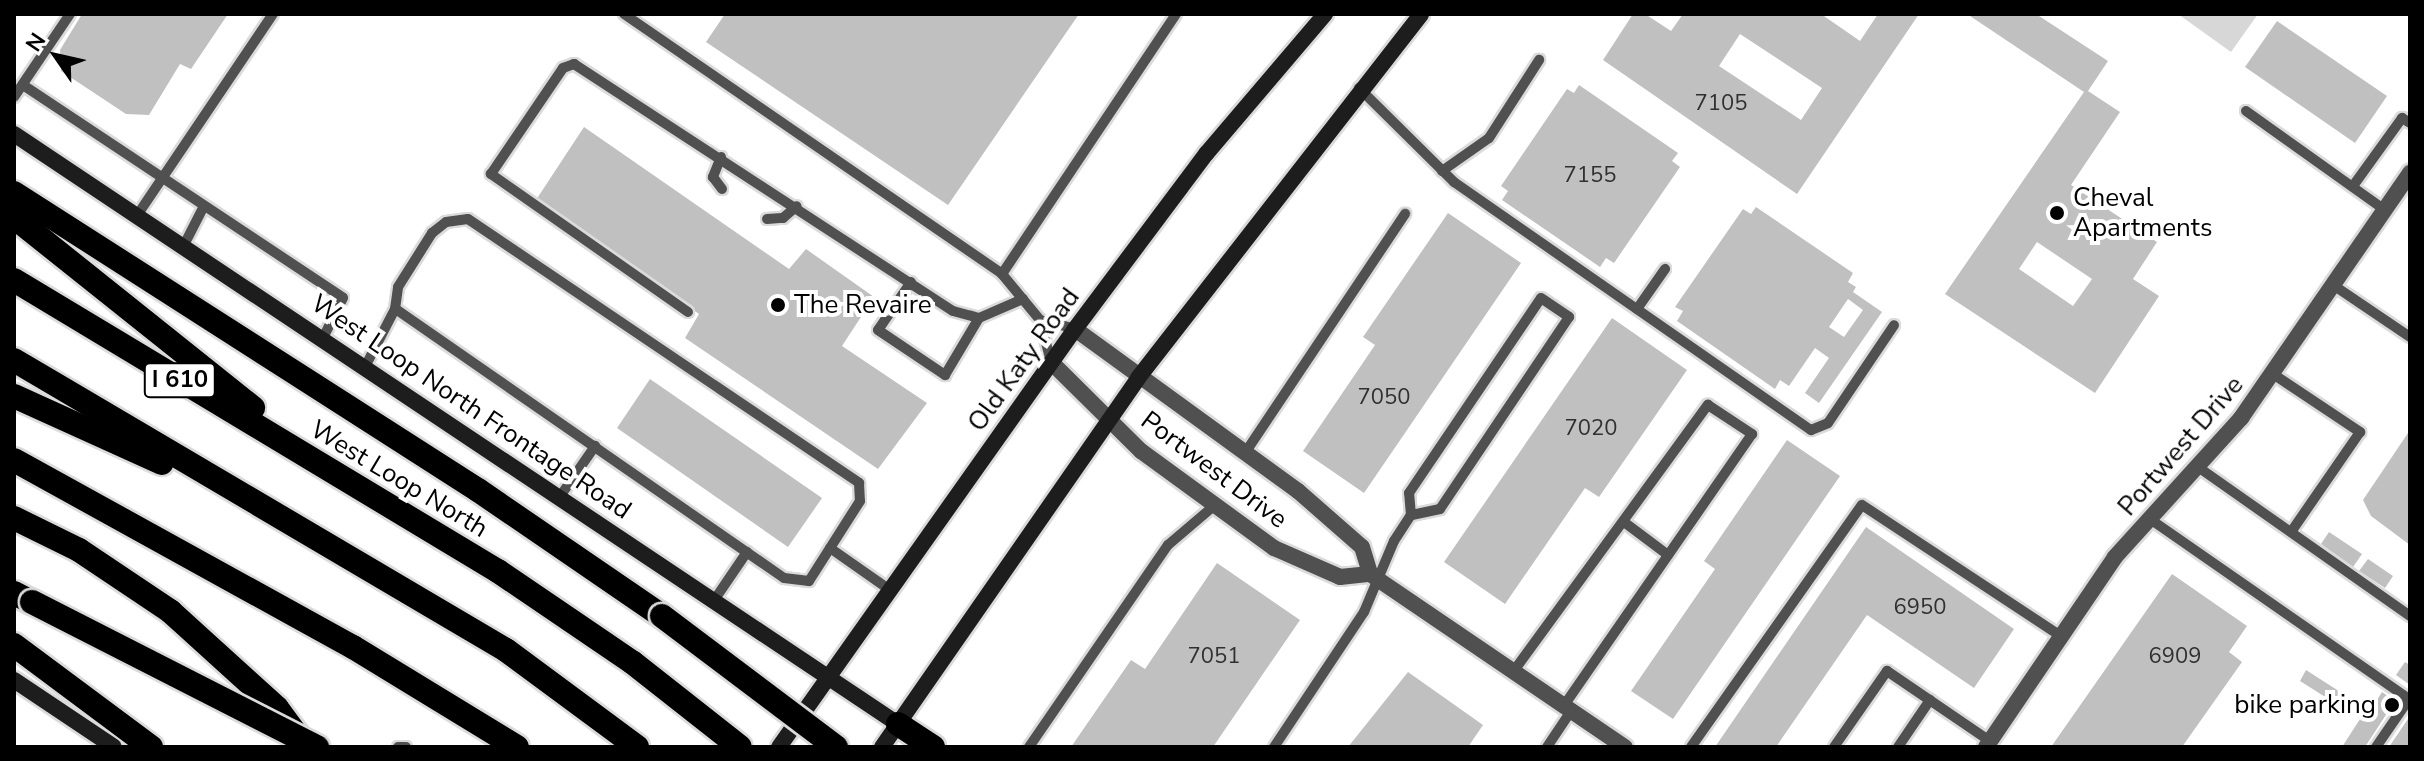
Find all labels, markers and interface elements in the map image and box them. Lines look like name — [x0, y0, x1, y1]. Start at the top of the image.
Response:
north arrow — [16, 16, 96, 96]
text: N — [19, 27, 53, 58]
house number: 7105 — [1695, 91, 1747, 117]
house number: 7155 — [1564, 163, 1616, 189]
place label: Cheval Apartments — [2073, 182, 2212, 244]
marker: Cheval Apartments — [2048, 204, 2066, 222]
street label: Old Katy Road — [962, 282, 1086, 438]
street label: West Loop North Frontage Road — [305, 288, 637, 526]
place label: The Revaire — [794, 289, 932, 321]
marker: The Revaire — [769, 296, 787, 314]
road number: I 610 — [142, 360, 218, 400]
street label: Portwest Drive — [2112, 370, 2250, 522]
house number: 7050 — [1358, 385, 1410, 411]
street label: Portwest Drive — [1135, 405, 1293, 535]
street label: West Loop North — [305, 414, 493, 544]
house number: 7020 — [1565, 416, 1617, 442]
house number: 6950 — [1894, 595, 1946, 621]
house number: 7051 — [1188, 644, 1240, 670]
house number: 6909 — [2149, 644, 2201, 670]
place label: bike parking — [2234, 689, 2376, 721]
marker: bike parking — [2383, 696, 2401, 714]

